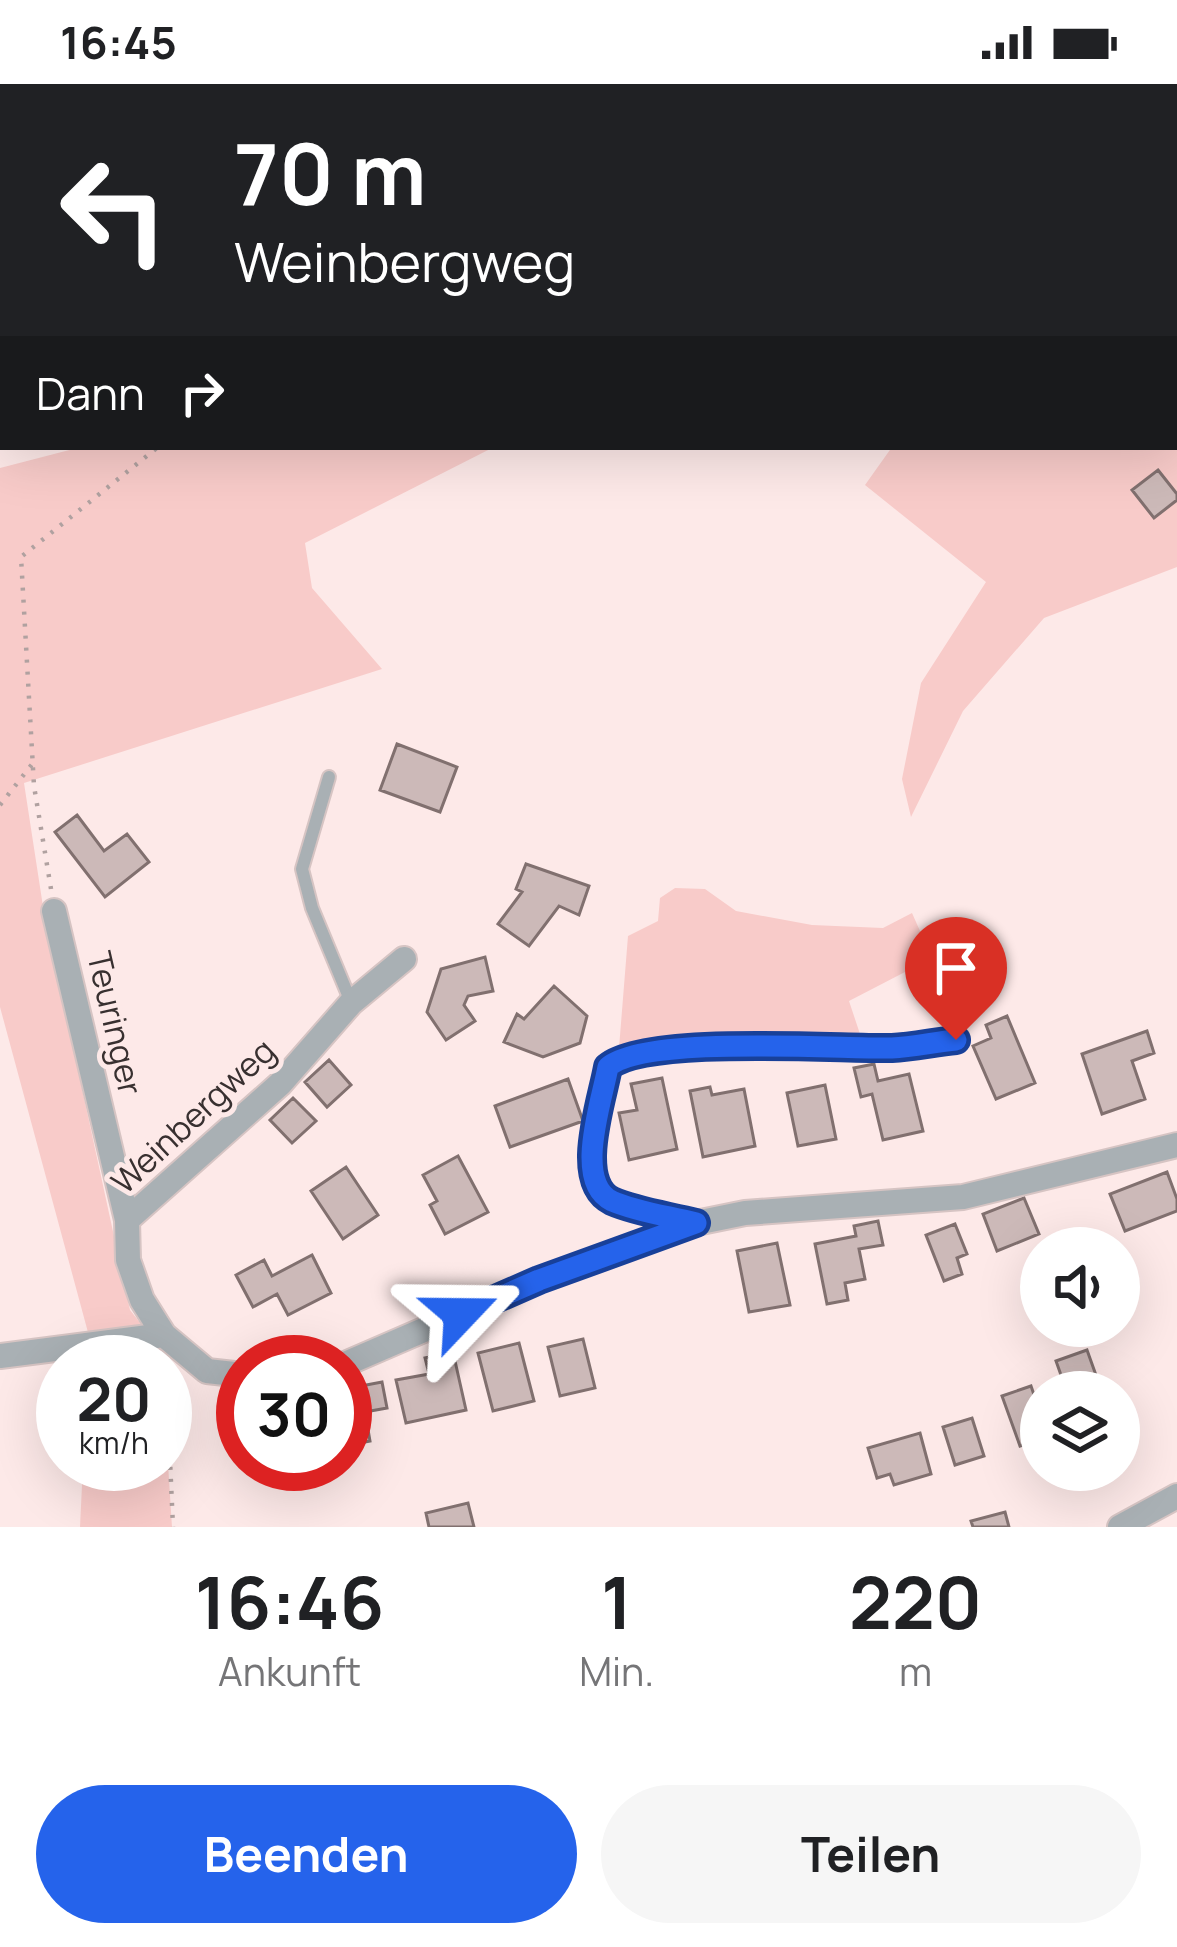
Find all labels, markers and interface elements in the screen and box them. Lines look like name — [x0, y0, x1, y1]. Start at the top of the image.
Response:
text: 16:45 — [60, 11, 177, 73]
text: 70 m — [234, 115, 426, 230]
icon: left — [36, 132, 192, 288]
text: Weinbergweg — [234, 224, 575, 298]
icon: right — [169, 360, 235, 426]
text: Dann — [36, 362, 145, 424]
pin — [905, 917, 1007, 1040]
icon: arrive — [923, 935, 989, 1001]
street label: Teuringer — [77, 947, 154, 1099]
street label: Weinbergweg — [101, 1028, 284, 1203]
map controls — [1020, 1227, 1140, 1491]
button: sound — [1020, 1227, 1140, 1347]
position arrow — [398, 1251, 524, 1377]
speed limit sign: 30 — [216, 1335, 372, 1491]
text: 20 — [76, 1357, 152, 1439]
button: layers — [1020, 1371, 1140, 1491]
text: km/h — [79, 1422, 149, 1463]
text: 16:46 — [195, 1552, 384, 1651]
text: 1 — [601, 1552, 632, 1651]
text: 220 — [849, 1552, 982, 1651]
text: Ankunft — [218, 1644, 361, 1698]
text: Min. — [579, 1644, 654, 1698]
text: m — [899, 1644, 932, 1698]
button: Beenden — [36, 1785, 577, 1923]
button: Teilen — [601, 1785, 1141, 1923]

